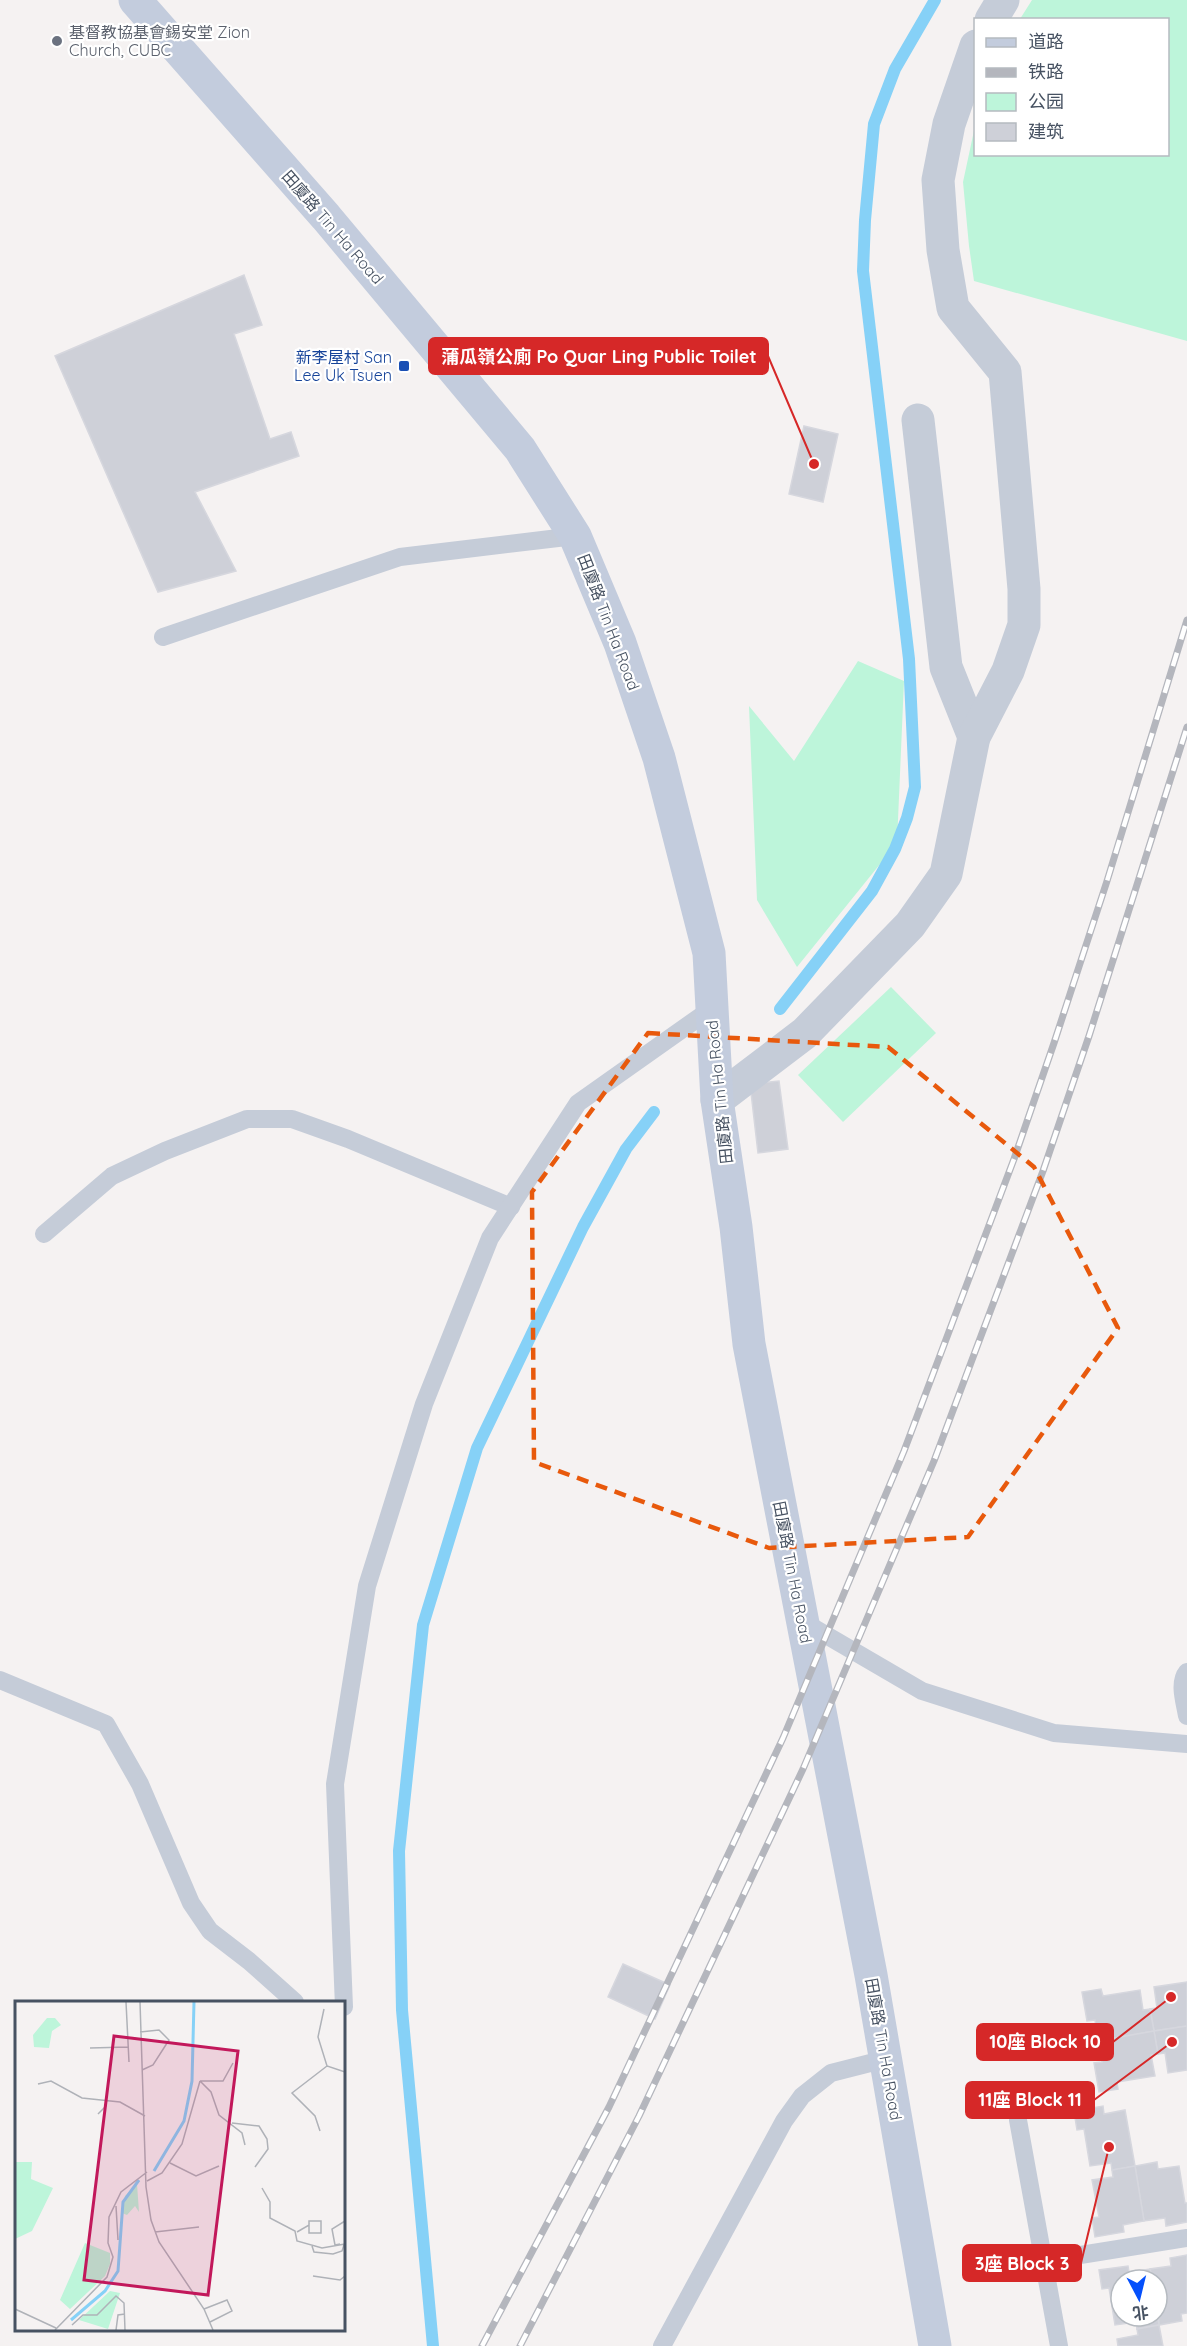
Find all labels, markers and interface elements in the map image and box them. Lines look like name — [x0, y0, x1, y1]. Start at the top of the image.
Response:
legend — [974, 18, 1169, 156]
place label: 基督教協基會錫安堂 Zion Church, CUBC — [69, 22, 250, 60]
text: 道路 — [1028, 30, 1064, 53]
marker: 基督教協基會錫安堂 Zion Church, CUBC — [50, 34, 64, 48]
text: 铁路 — [1028, 60, 1064, 83]
text: 公园 — [1028, 90, 1064, 113]
text: 建筑 — [1028, 120, 1064, 143]
street label: 田廈路 Tin Ha Road — [278, 166, 388, 288]
callout: 蒲瓜嶺公廁 Po Quar Ling Public Toilet — [429, 338, 768, 374]
text: 蒲瓜嶺公廁 Po Quar Ling Public Toilet — [441, 345, 757, 368]
place label: 新李屋村 San Lee Uk Tsuen — [294, 347, 392, 385]
marker: 新李屋村 San Lee Uk Tsuen — [397, 359, 411, 373]
street label: 田廈路 Tin Ha Road — [574, 551, 644, 693]
street label: 田廈路 Tin Ha Road — [702, 1019, 736, 1165]
street label: 田廈路 Tin Ha Road — [769, 1499, 817, 1645]
street label: 田廈路 Tin Ha Road — [862, 1976, 906, 2122]
inset map — [15, 2001, 345, 2331]
callout: 10座 Block 10 — [977, 2024, 1113, 2060]
text: 10座 Block 10 — [989, 2030, 1101, 2053]
callout: 11座 Block 11 — [966, 2082, 1094, 2118]
text: 11座 Block 11 — [978, 2088, 1082, 2111]
callout: 3座 Block 3 — [963, 2245, 1081, 2281]
text: 3座 Block 3 — [975, 2252, 1069, 2275]
north arrow — [1109, 2268, 1169, 2328]
text: 北 — [1132, 2302, 1150, 2324]

